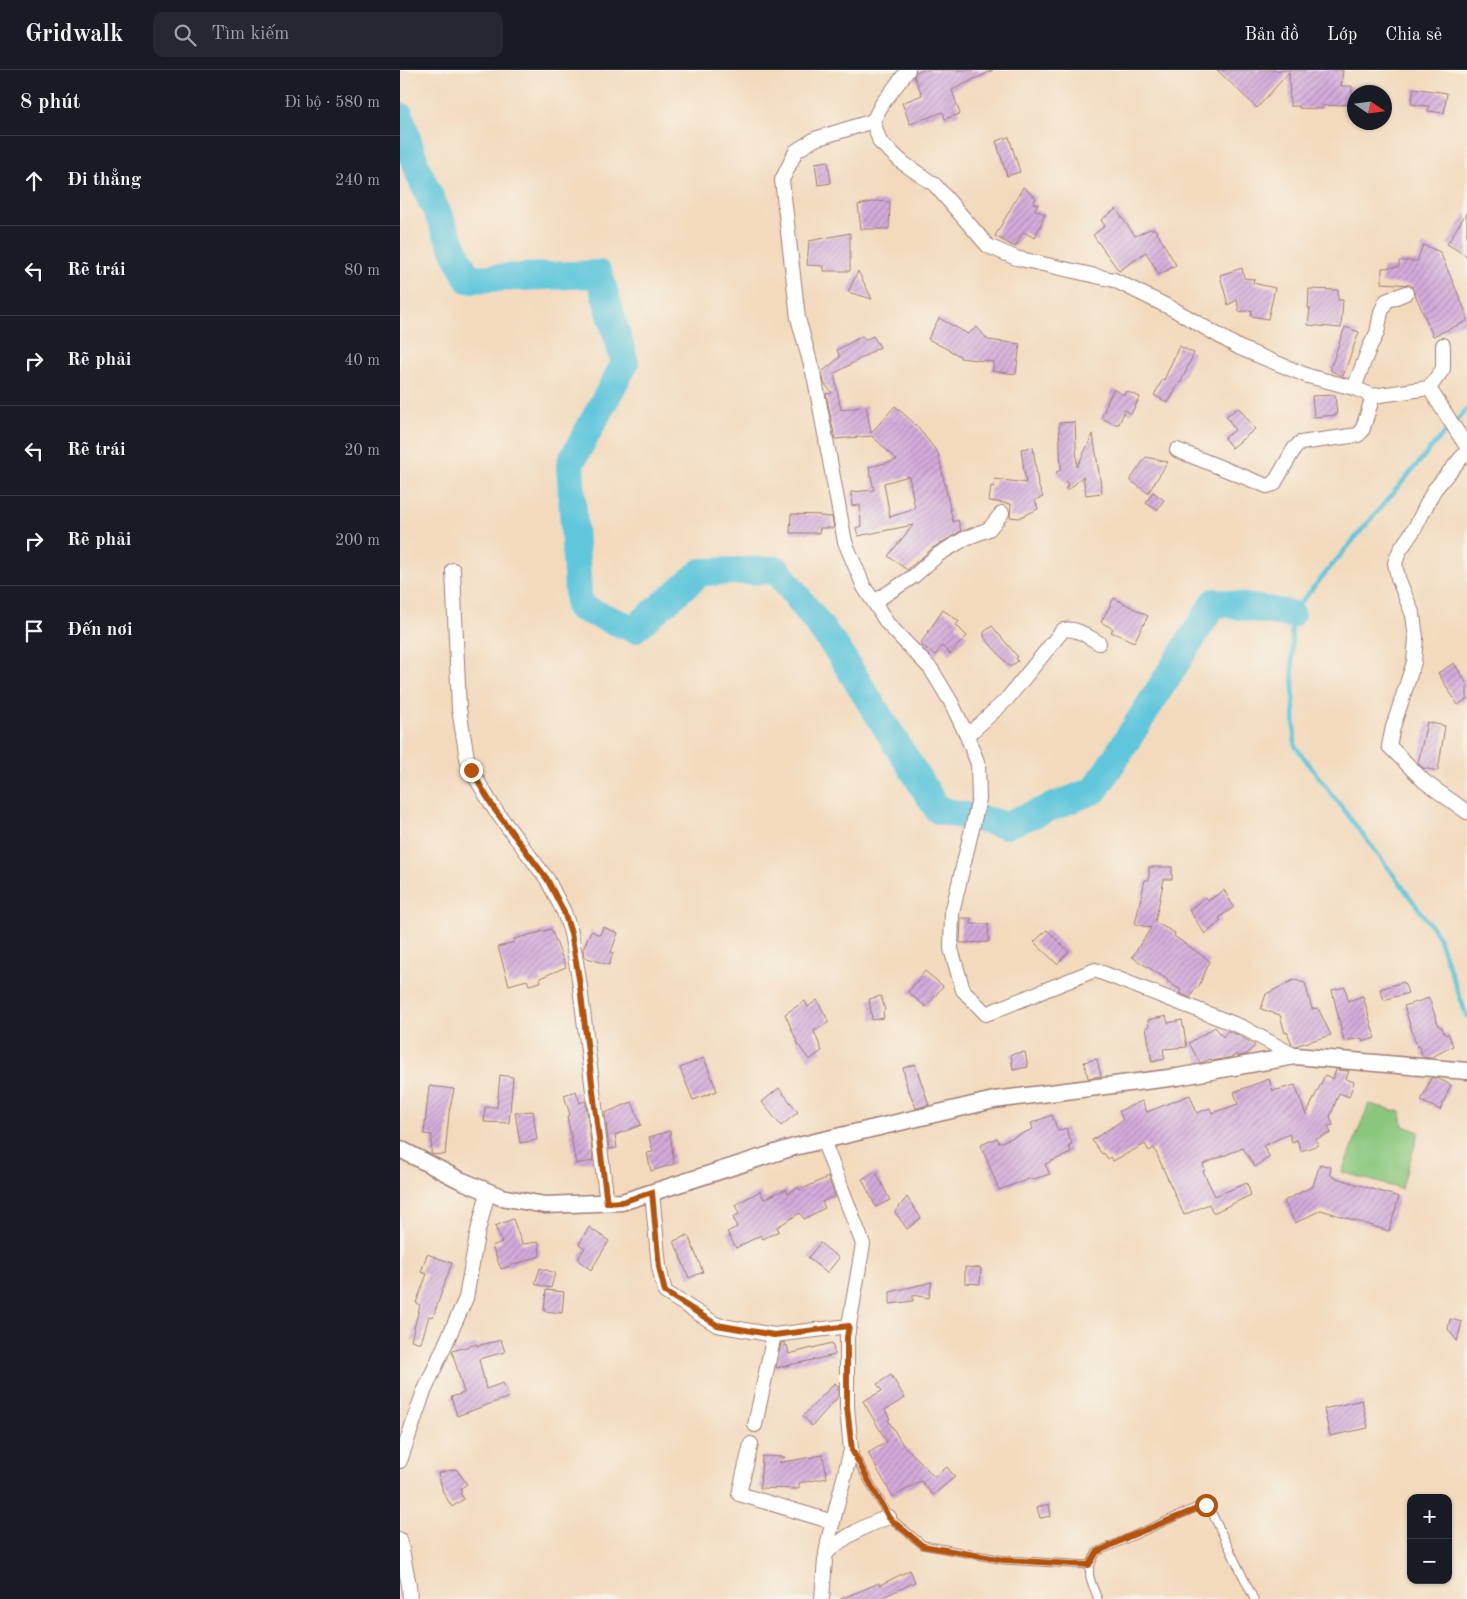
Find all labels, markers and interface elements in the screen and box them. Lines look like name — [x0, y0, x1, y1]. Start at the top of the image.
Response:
search box — [153, 12, 503, 57]
icon: search — [171, 21, 199, 49]
text: Gridwalk — [25, 23, 123, 47]
text: Tìm kiếm — [211, 25, 289, 44]
text: Bản đồ — [1245, 26, 1299, 44]
text: Lớp — [1327, 26, 1357, 44]
text: Chia sẻ — [1385, 26, 1442, 44]
north arrow — [1347, 85, 1392, 130]
text: 8 phút — [20, 92, 80, 113]
text: Đi bộ · 580 m — [284, 95, 380, 111]
icon: ahead — [20, 167, 48, 195]
text: Đi thẳng — [67, 171, 141, 190]
text: 240 m — [335, 173, 380, 189]
icon: left — [20, 257, 48, 285]
text: Rẽ trái — [67, 261, 126, 280]
text: 80 m — [344, 263, 380, 279]
icon: right — [20, 347, 48, 375]
text: Rẽ phải — [67, 351, 131, 370]
text: 40 m — [344, 353, 380, 369]
icon: left — [20, 437, 48, 465]
text: Rẽ trái — [67, 441, 126, 460]
text: 20 m — [344, 443, 380, 459]
icon: right — [20, 527, 48, 555]
text: Rẽ phải — [67, 531, 131, 550]
text: 200 m — [335, 533, 380, 549]
icon: arrive — [20, 617, 48, 645]
text: Đến nơi — [67, 621, 133, 640]
route end — [460, 759, 483, 782]
route start — [1195, 1494, 1218, 1517]
map controls — [1407, 1494, 1452, 1584]
button: + — [1407, 1494, 1452, 1539]
button: − — [1407, 1539, 1452, 1584]

